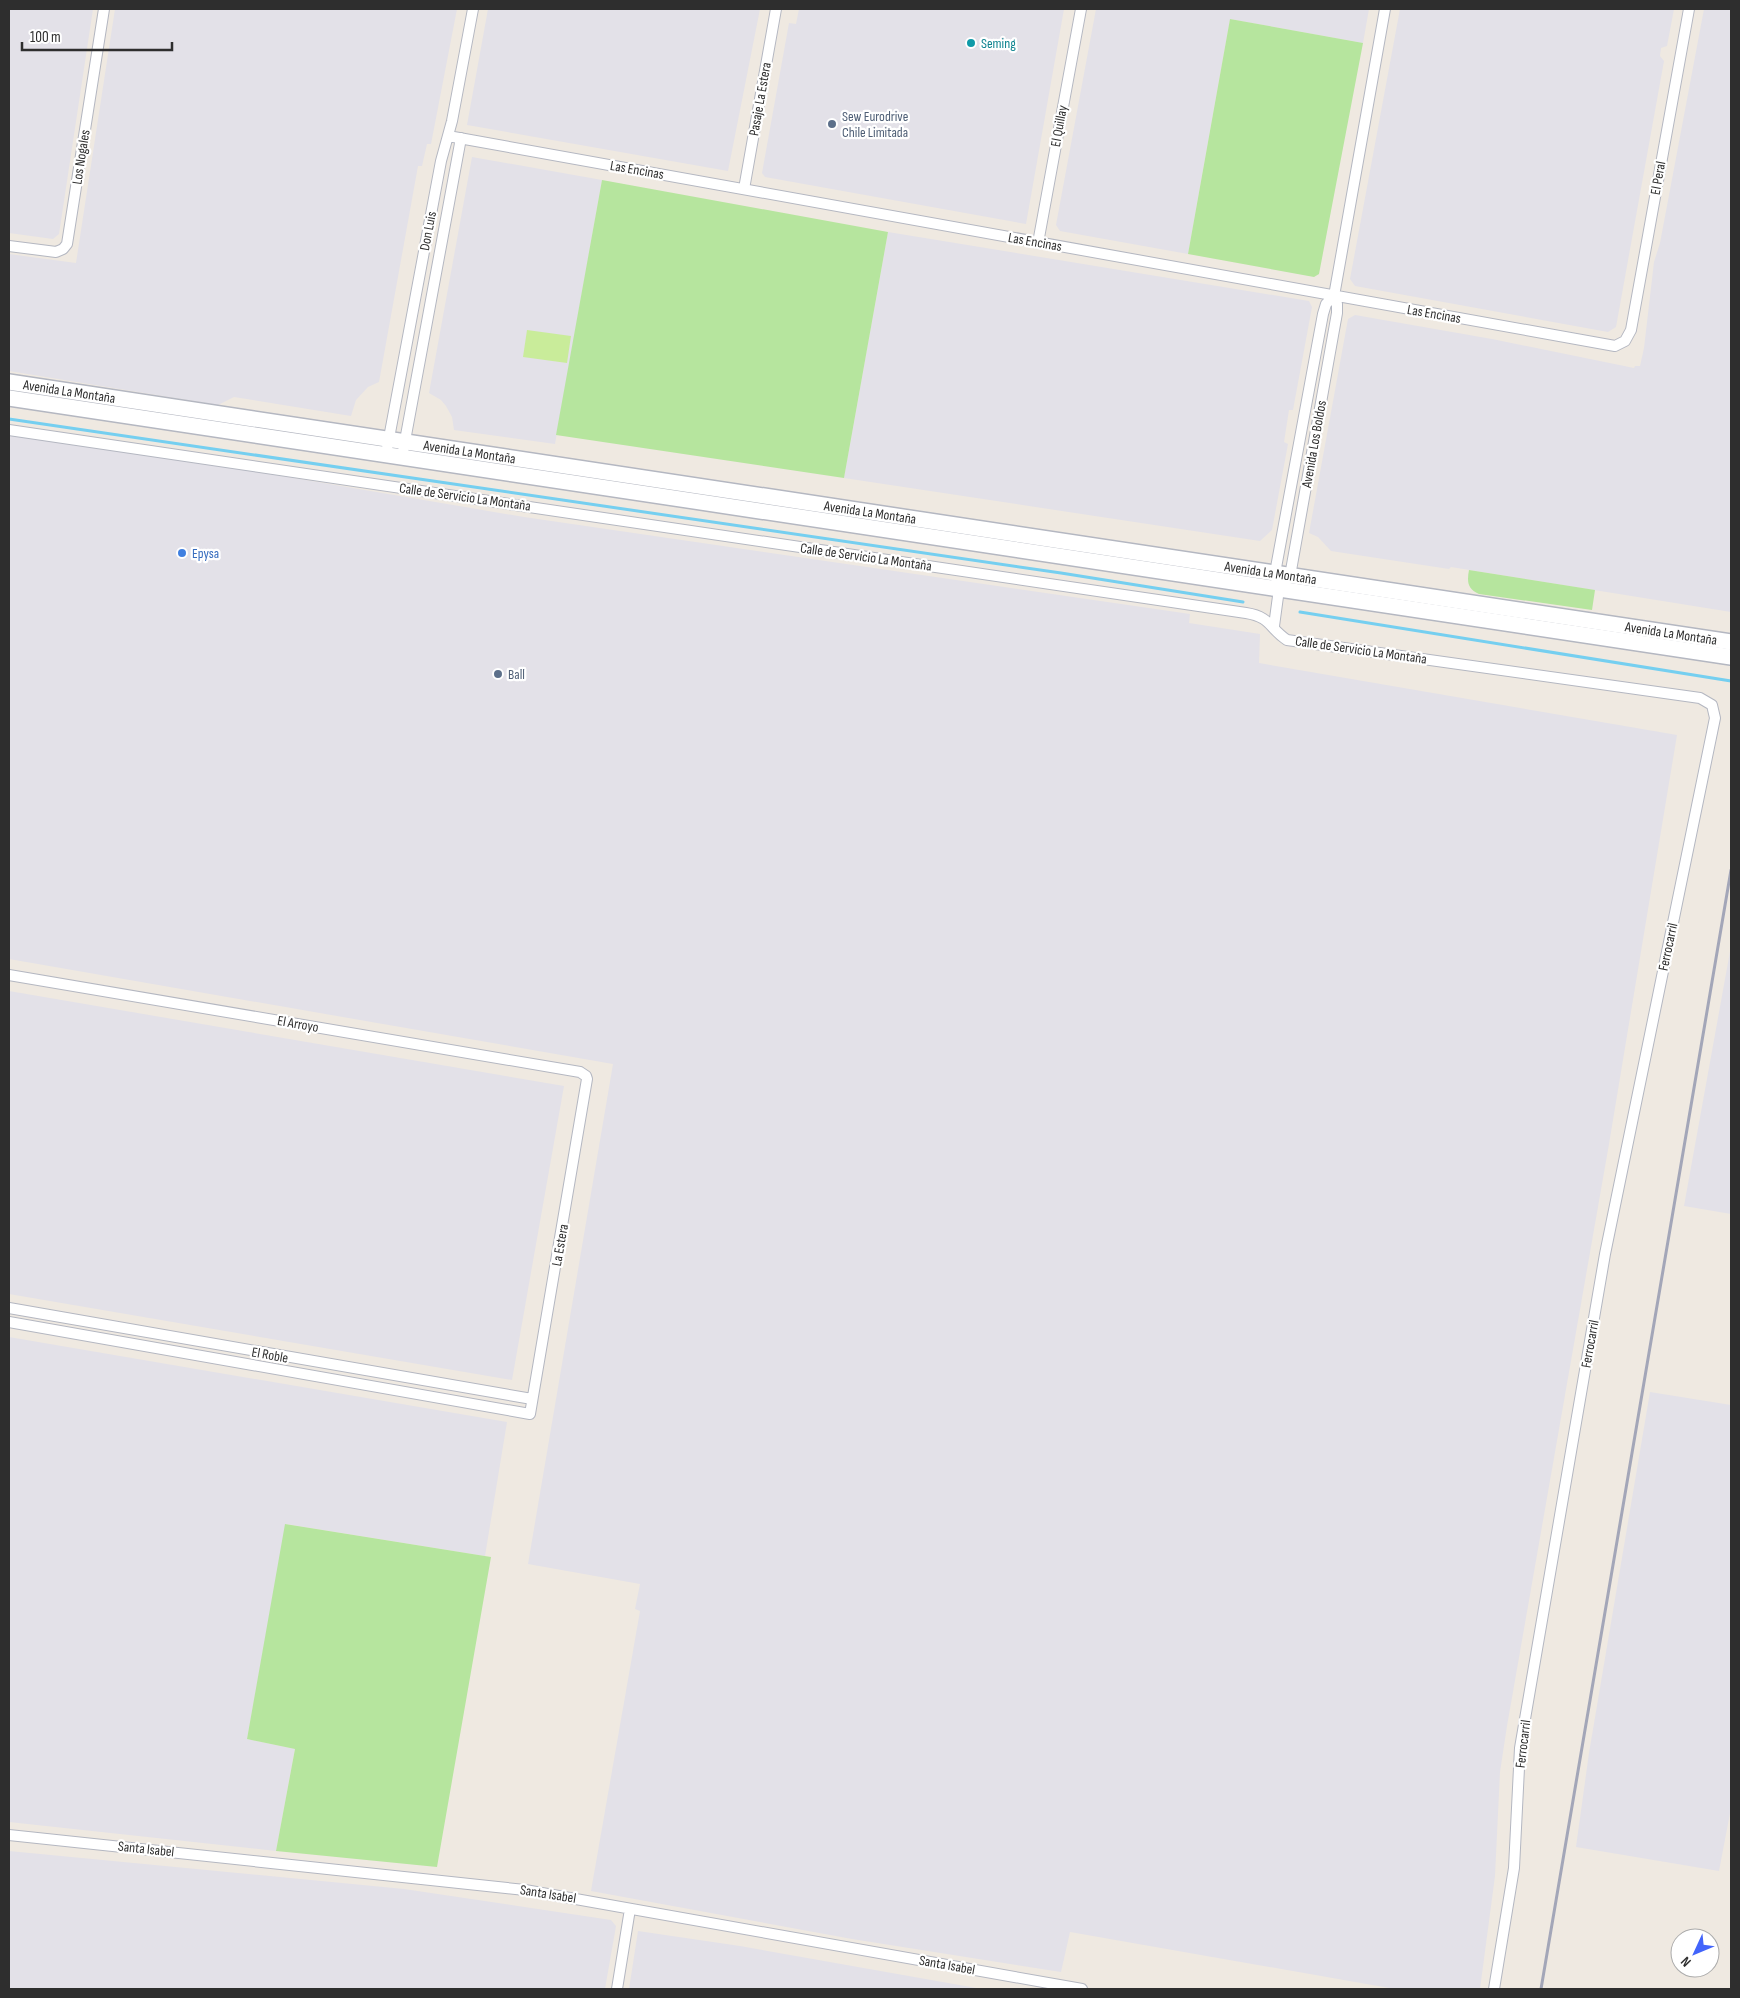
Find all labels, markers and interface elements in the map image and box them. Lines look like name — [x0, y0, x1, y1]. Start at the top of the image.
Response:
scale bar — [22, 20, 172, 52]
text: 100 m — [30, 28, 61, 47]
place label: Seming — [981, 35, 1016, 52]
marker: Seming — [965, 37, 977, 49]
street label: Pasaje La Estera — [745, 61, 775, 137]
street label: El Quillay — [1047, 103, 1071, 148]
place label: Sew Eurodrive Chile Limitada — [842, 108, 908, 141]
marker: Sew Eurodrive Chile Limitada — [826, 118, 838, 130]
street label: Los Nogales — [68, 128, 94, 186]
street label: Las Encinas — [609, 157, 665, 183]
street label: El Peral — [1647, 160, 1669, 196]
street label: Don Luis — [416, 210, 440, 252]
street label: Las Encinas — [1007, 229, 1063, 255]
street label: Las Encinas — [1406, 301, 1462, 327]
street label: Avenida La Montaña — [21, 376, 117, 406]
street label: Avenida Los Boldos — [1298, 399, 1330, 490]
street label: Avenida La Montaña — [422, 436, 517, 467]
street label: Calle de Servicio La Montaña — [398, 479, 532, 515]
street label: Avenida La Montaña — [822, 497, 917, 527]
street label: Calle de Servicio La Montaña — [799, 539, 933, 575]
place label: Epysa — [192, 545, 219, 562]
marker: Epysa — [176, 547, 188, 559]
street label: Avenida La Montaña — [1223, 557, 1318, 588]
street label: Avenida La Montaña — [1623, 617, 1718, 648]
street label: Calle de Servicio La Montaña — [1294, 632, 1428, 668]
place label: Ball — [508, 666, 525, 683]
marker: Ball — [492, 668, 504, 680]
street label: Ferrocarril — [1655, 922, 1681, 972]
street label: El Arroyo — [276, 1012, 320, 1036]
street label: La Estera — [548, 1223, 572, 1267]
street label: Ferrocarril — [1577, 1319, 1603, 1369]
street label: El Roble — [250, 1343, 290, 1367]
street label: Ferrocarril — [1512, 1719, 1534, 1769]
street label: Santa Isabel — [117, 1838, 175, 1860]
street label: Santa Isabel — [519, 1881, 577, 1907]
north arrow — [1670, 1928, 1720, 1978]
street label: Santa Isabel — [918, 1952, 976, 1978]
text: N — [1677, 1953, 1695, 1970]

